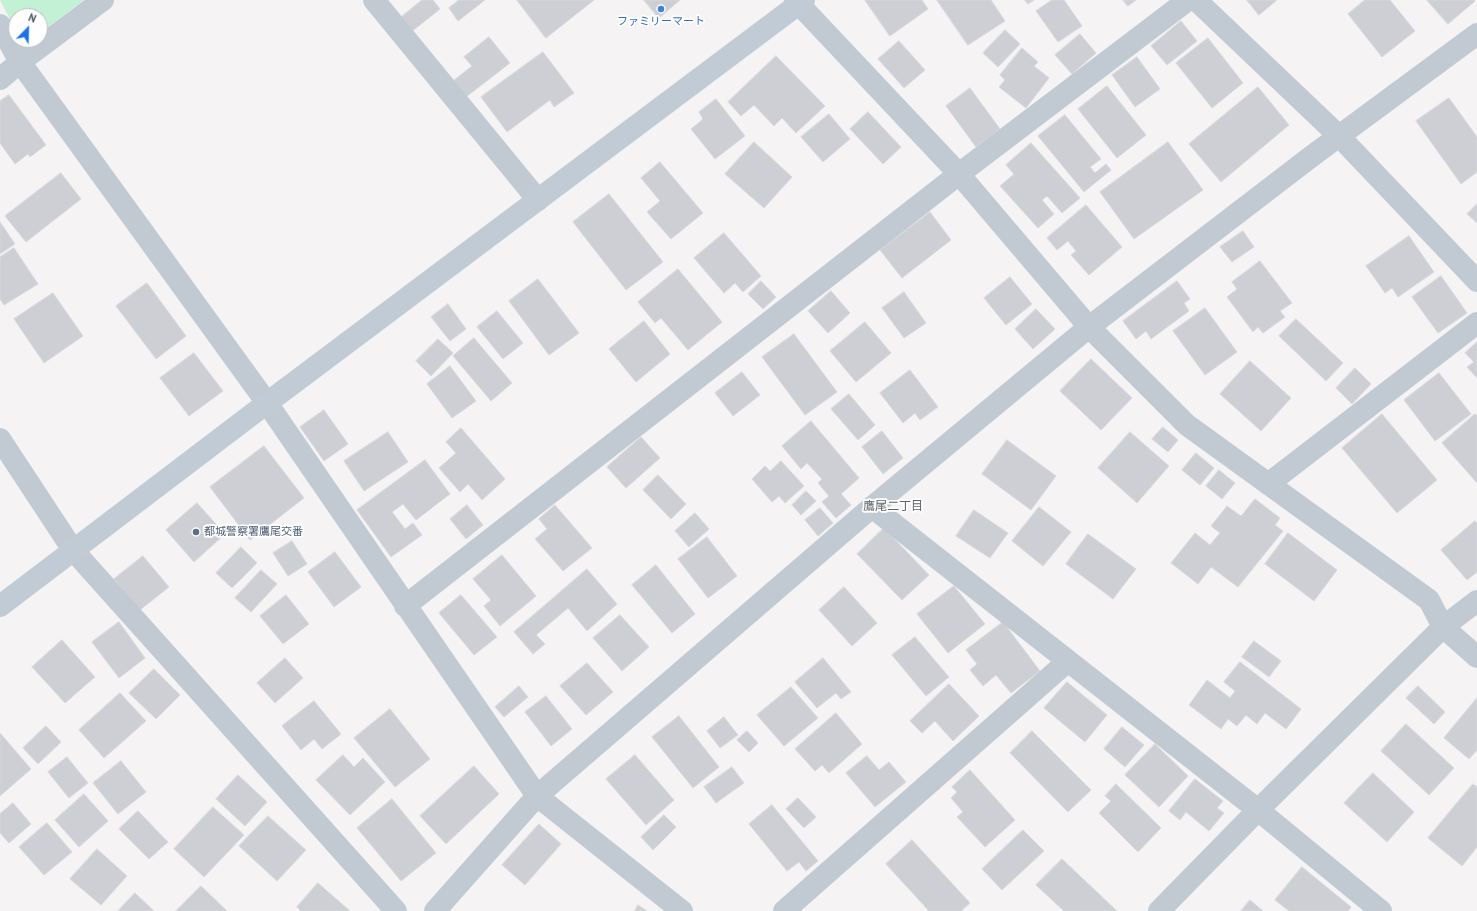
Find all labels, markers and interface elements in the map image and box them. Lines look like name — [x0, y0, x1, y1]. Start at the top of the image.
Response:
marker: ファミリーマート — [656, 4, 666, 14]
north arrow — [8, 8, 48, 48]
text: N — [26, 10, 38, 26]
place label: ファミリーマート — [617, 15, 705, 29]
district label: 鷹尾二丁目 — [863, 500, 923, 514]
place label: 都城警察署鷹尾交番 — [204, 525, 303, 539]
marker: 都城警察署鷹尾交番 — [191, 527, 201, 537]

